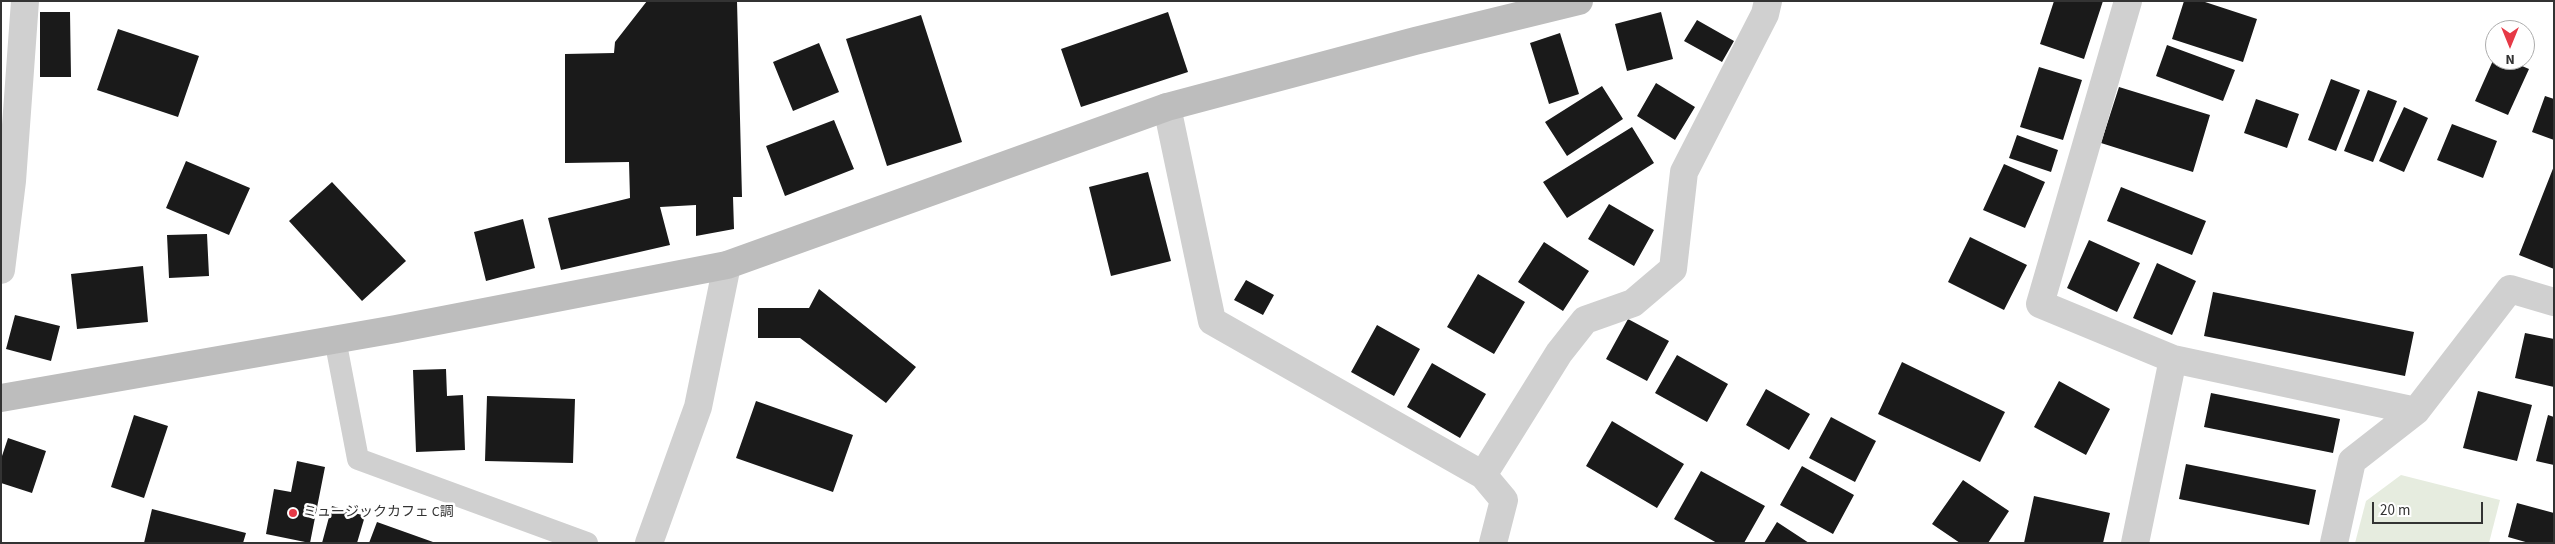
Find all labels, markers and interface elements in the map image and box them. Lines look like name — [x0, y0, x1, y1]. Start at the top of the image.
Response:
north arrow — [2485, 20, 2535, 70]
text: N — [2505, 49, 2515, 69]
scale bar — [2375, 492, 2486, 524]
text: 20 m — [2380, 500, 2410, 521]
place label: ミュージックカフェ C調 — [303, 505, 454, 521]
marker: ミュージックカフェ C調 — [287, 507, 299, 519]

